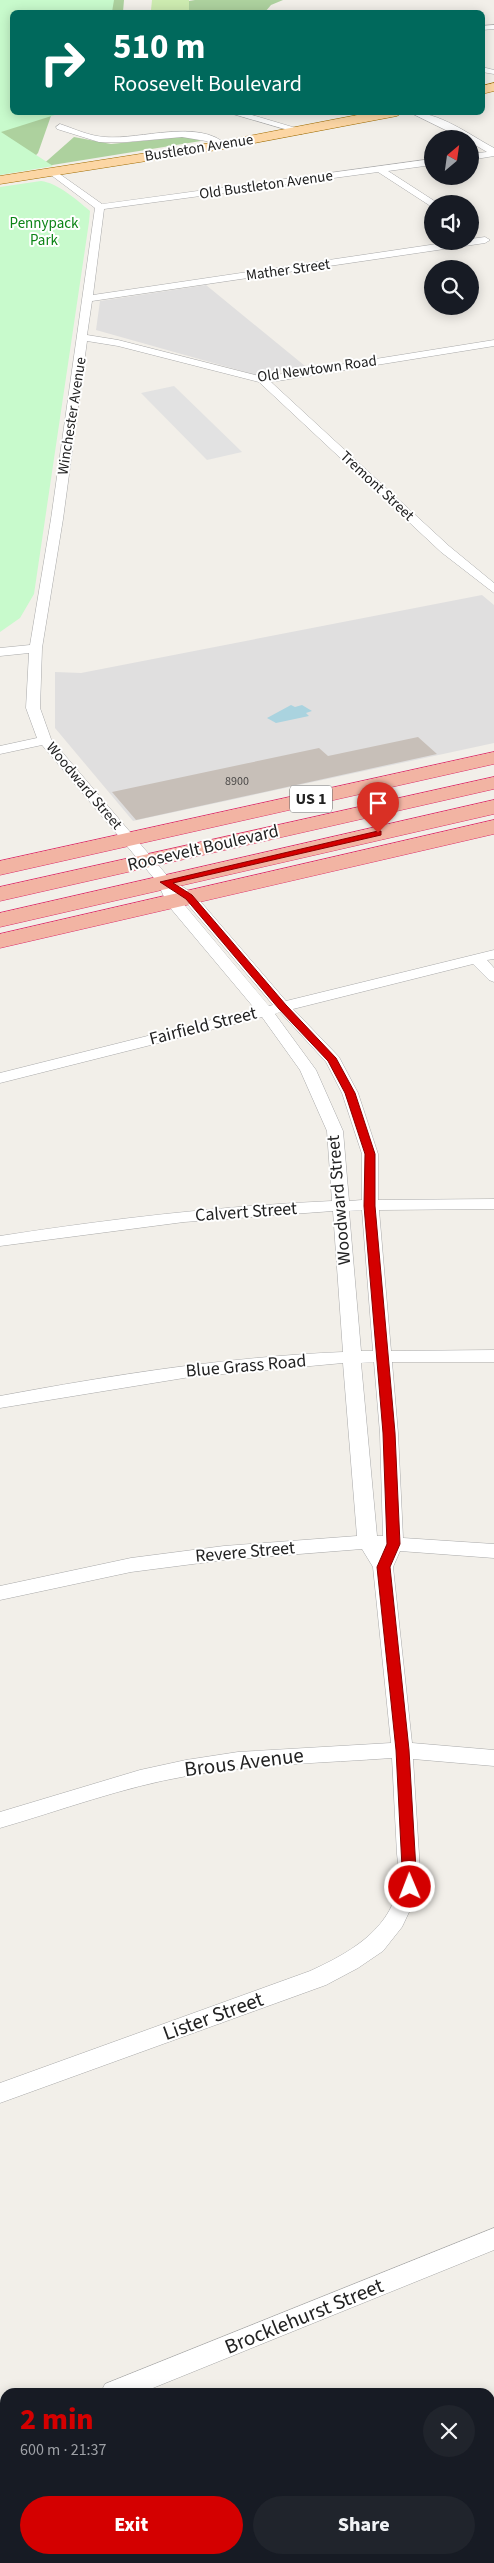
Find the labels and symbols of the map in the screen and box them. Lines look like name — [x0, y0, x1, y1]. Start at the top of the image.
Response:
street label: Bustleton Avenue — [143, 129, 255, 167]
north arrow — [424, 130, 479, 185]
street label: Old Bustleton Avenue — [198, 165, 334, 205]
park label: Pennypack Park — [10, 213, 79, 251]
street label: Mather Street — [245, 254, 331, 286]
street label: Old Newtown Road — [256, 350, 378, 388]
street label: Winchester Avenue — [52, 356, 92, 476]
street label: Tremont Street — [335, 446, 419, 526]
street label: Woodward Street — [41, 738, 127, 834]
house number: 8900 — [225, 773, 249, 790]
pin — [357, 782, 399, 833]
road number: US 1 — [290, 786, 332, 812]
street label: Roosevelt Boulevard — [125, 818, 281, 878]
street label: Fairfield Street — [147, 1001, 259, 1051]
street label: Woodward Street — [321, 1134, 357, 1266]
street label: Calvert Street — [194, 1196, 298, 1228]
street label: Blue Grass Road — [185, 1348, 307, 1384]
street label: Revere Street — [194, 1535, 296, 1569]
street label: Brous Avenue — [183, 1740, 305, 1784]
position arrow — [383, 1860, 435, 1912]
street label: Lister Street — [158, 1984, 268, 2048]
street label: Brocklehurst Street — [220, 2270, 388, 2362]

